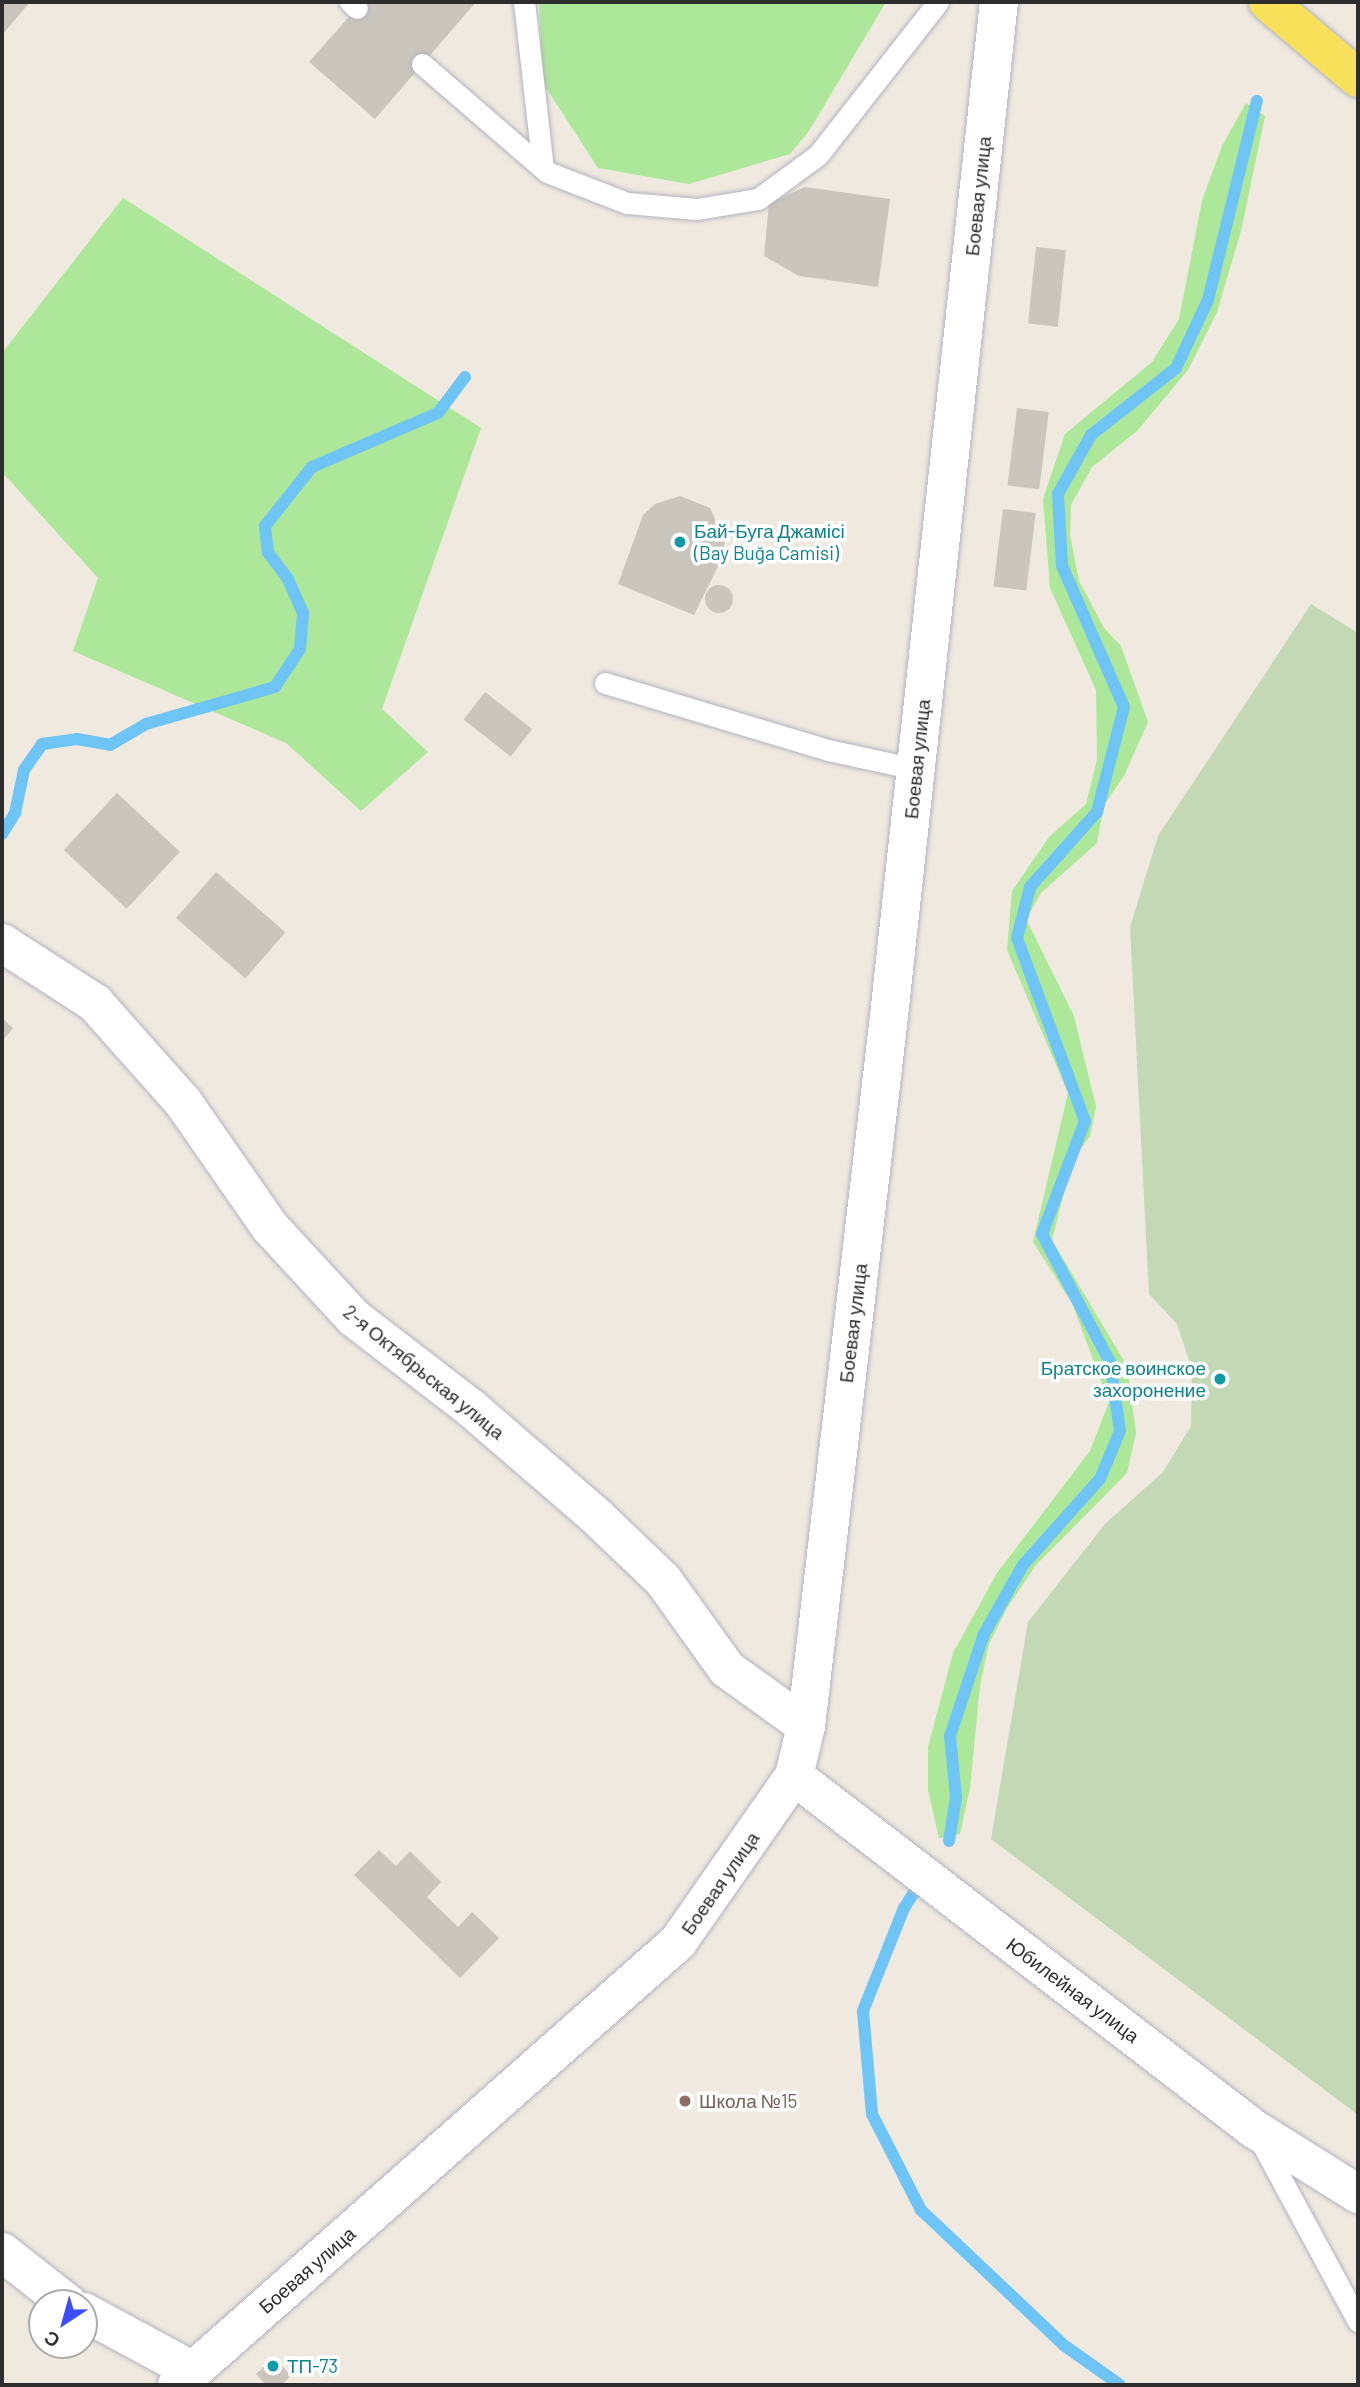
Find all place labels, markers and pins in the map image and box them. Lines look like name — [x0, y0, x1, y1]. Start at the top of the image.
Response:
place label: Бай-Буга Джамісі (Bay Buğa Camisi) — [694, 520, 845, 564]
marker: Бай-Буга Джамісі (Bay Buğa Camisi) — [672, 534, 688, 550]
place label: Братское воинское захоронение — [1041, 1357, 1206, 1401]
marker: Братское воинское захоронение — [1212, 1371, 1228, 1387]
place label: Школа №15 — [699, 2090, 797, 2112]
marker: Школа №15 — [677, 2093, 693, 2109]
place label: ТП-73 — [287, 2355, 338, 2377]
marker: ТП-73 — [265, 2358, 281, 2374]

